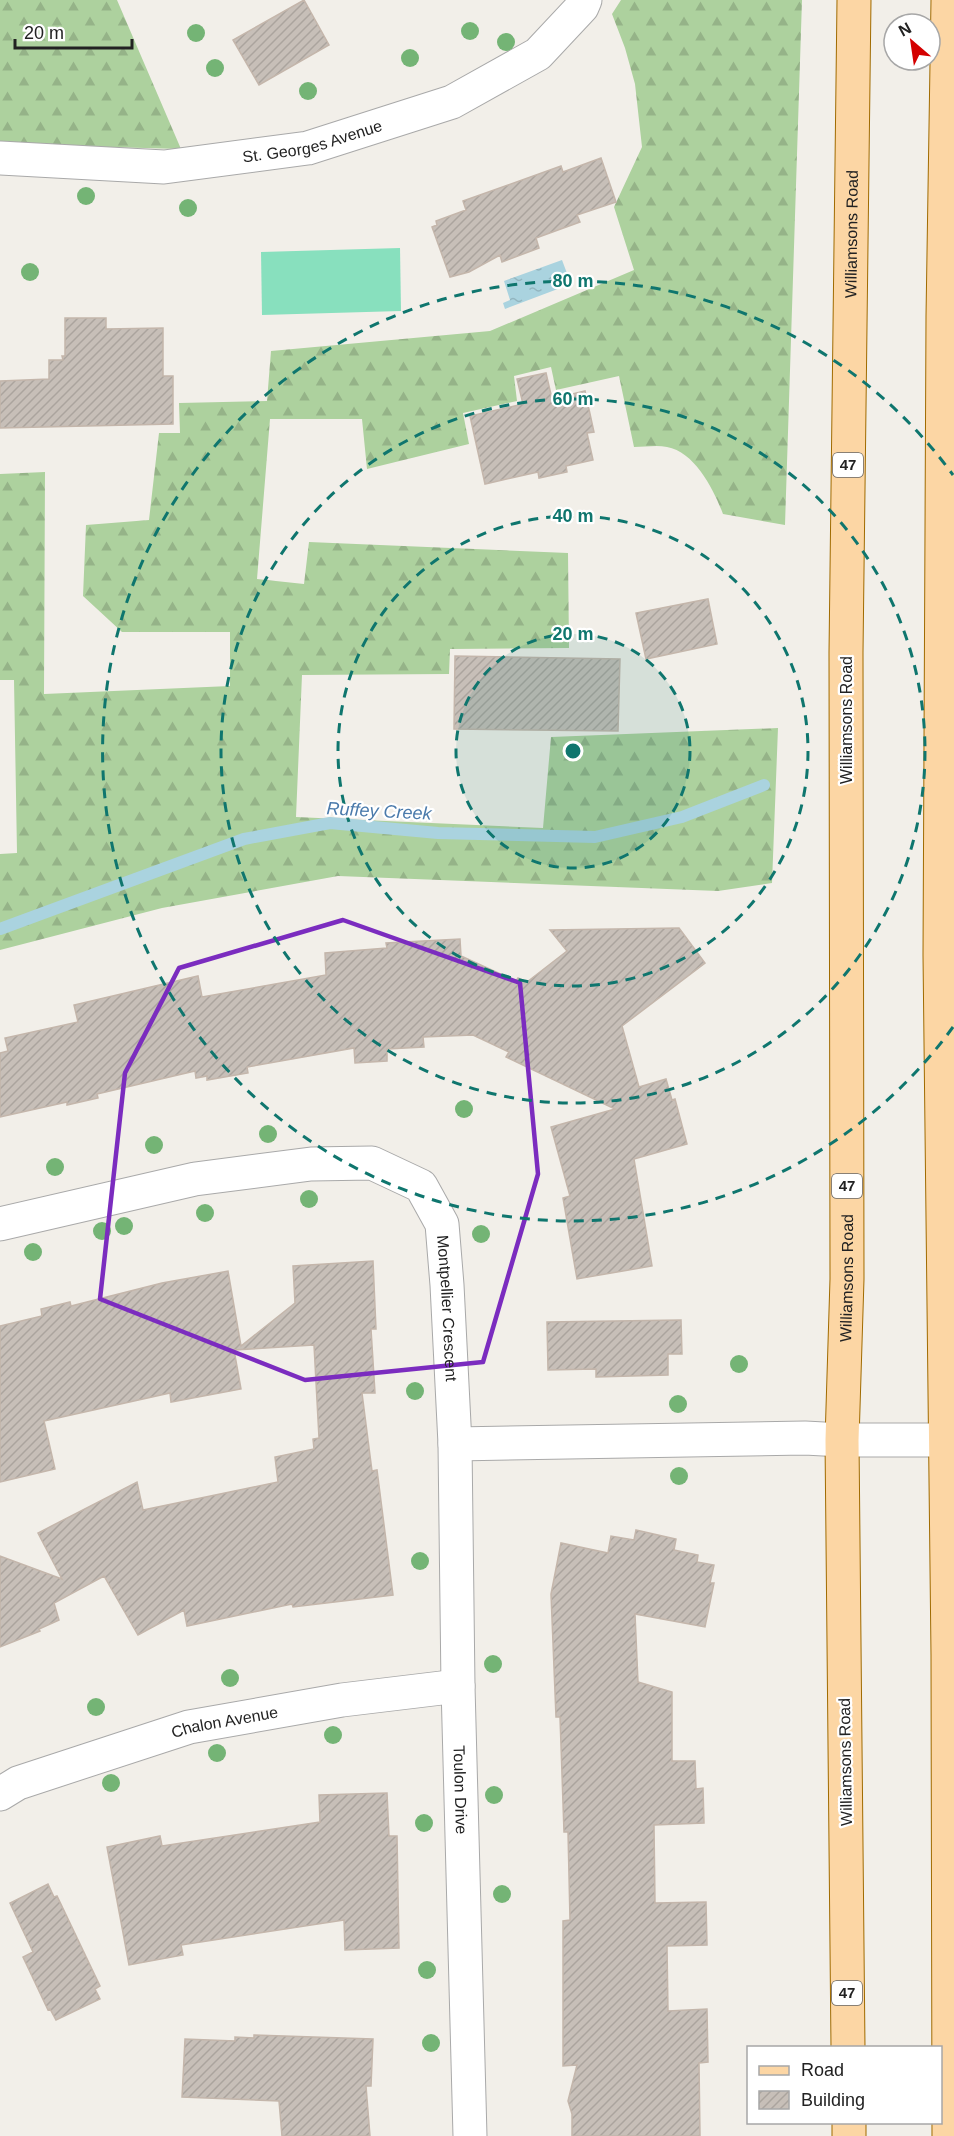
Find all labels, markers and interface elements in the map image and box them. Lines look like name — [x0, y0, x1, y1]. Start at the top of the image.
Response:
scale bar — [15, 12, 132, 50]
north arrow — [882, 12, 942, 72]
text: N — [896, 19, 914, 40]
text: 20 m — [24, 23, 64, 43]
street label: St. Georges Avenue — [242, 117, 384, 166]
street label: Williamsons Road — [842, 170, 861, 298]
text: 80 m — [552, 271, 594, 291]
text: 60 m — [552, 389, 594, 409]
road number: 47 — [833, 453, 863, 477]
text: 40 m — [552, 506, 594, 526]
text: 20 m — [552, 624, 594, 644]
street label: Williamsons Road — [838, 656, 855, 784]
centre of rings — [563, 741, 583, 761]
water label: Ruffey Creek — [326, 798, 433, 824]
road number: 47 — [832, 1174, 862, 1198]
street label: Williamsons Road — [837, 1214, 856, 1342]
street label: Montpellier Crescent — [434, 1234, 460, 1382]
street label: Williamsons Road — [836, 1698, 855, 1826]
street label: Chalon Avenue — [169, 1703, 279, 1741]
street label: Toulon Drive — [451, 1745, 470, 1835]
road number: 47 — [832, 1981, 862, 2005]
legend — [747, 2046, 942, 2124]
text: Road — [801, 2060, 844, 2080]
text: Building — [801, 2090, 865, 2110]

